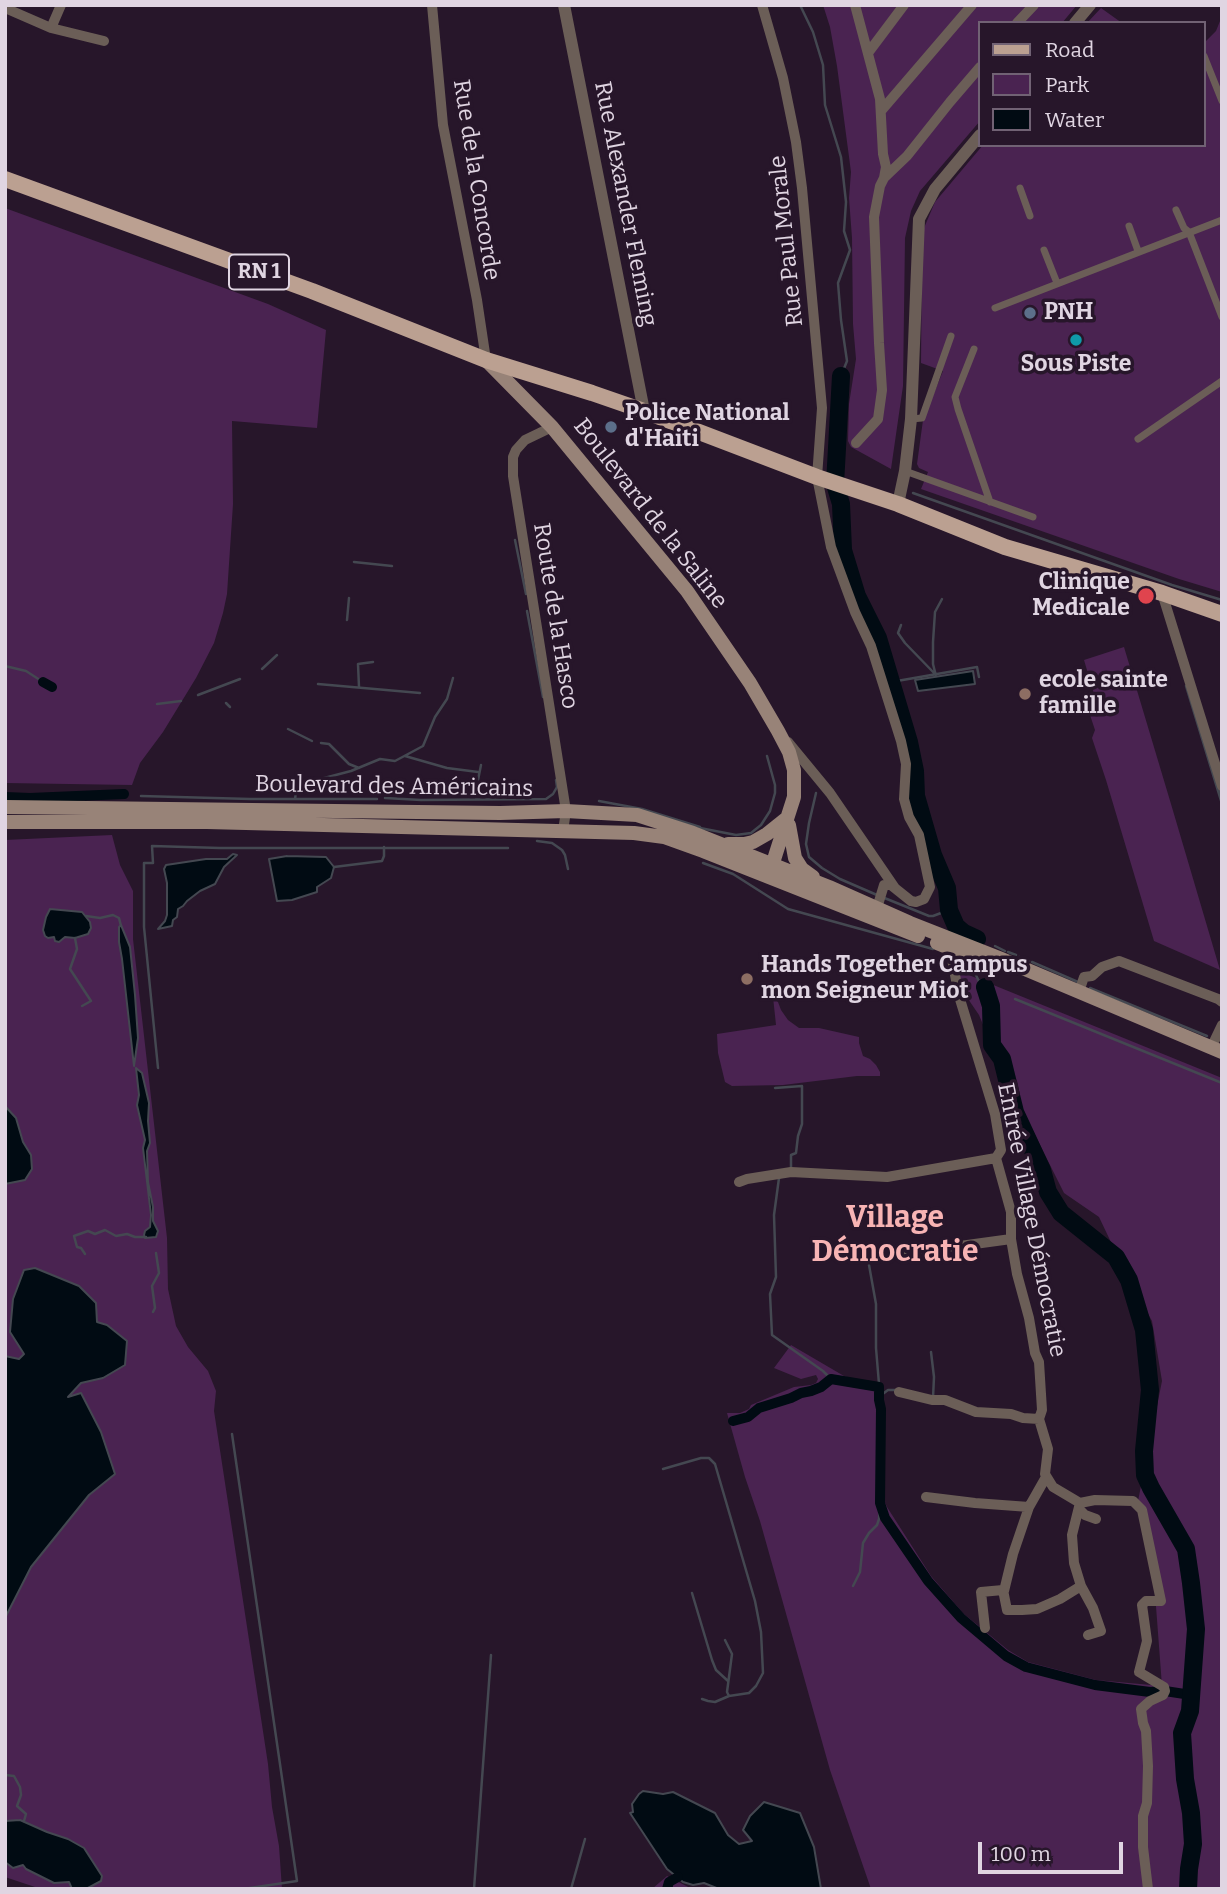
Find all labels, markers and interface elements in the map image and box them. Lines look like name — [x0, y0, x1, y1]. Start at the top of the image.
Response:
legend — [978, 21, 1206, 147]
text: Road — [1045, 37, 1094, 63]
text: Park — [1045, 72, 1089, 98]
street label: Rue de la Concorde — [446, 78, 506, 282]
street label: Rue Alexander Fleming — [588, 79, 662, 329]
text: Water — [1045, 107, 1104, 133]
street label: Rue Paul Morale — [764, 154, 810, 328]
road number: RN 1 — [229, 254, 289, 290]
place label: PNH — [1044, 299, 1093, 327]
marker: PNH — [1022, 305, 1038, 321]
marker: Sous Piste — [1068, 332, 1084, 348]
place label: Sous Piste — [1021, 351, 1131, 379]
place label: Police National d'Haiti — [625, 400, 790, 454]
street label: Boulevard de la Saline — [567, 413, 733, 615]
marker: Police National d'Haiti — [603, 419, 619, 435]
street label: Route de la Hasco — [527, 521, 583, 711]
place label: Clinique Medicale — [1032, 569, 1130, 623]
marker: Clinique Medicale — [1136, 586, 1156, 606]
place label: ecole sainte famille — [1039, 667, 1168, 721]
marker: ecole sainte famille — [1017, 686, 1033, 702]
street label: Boulevard des Américains — [255, 771, 533, 803]
place label: Hands Together Campus mon Seigneur Miot — [761, 952, 1028, 1006]
marker: Hands Together Campus mon Seigneur Miot — [739, 971, 755, 987]
street label: Entrée Village Démocratie — [991, 1081, 1071, 1359]
district label: Village Démocratie — [812, 1201, 978, 1272]
scale bar — [982, 1828, 1127, 1872]
text: 100 m — [991, 1841, 1051, 1867]

